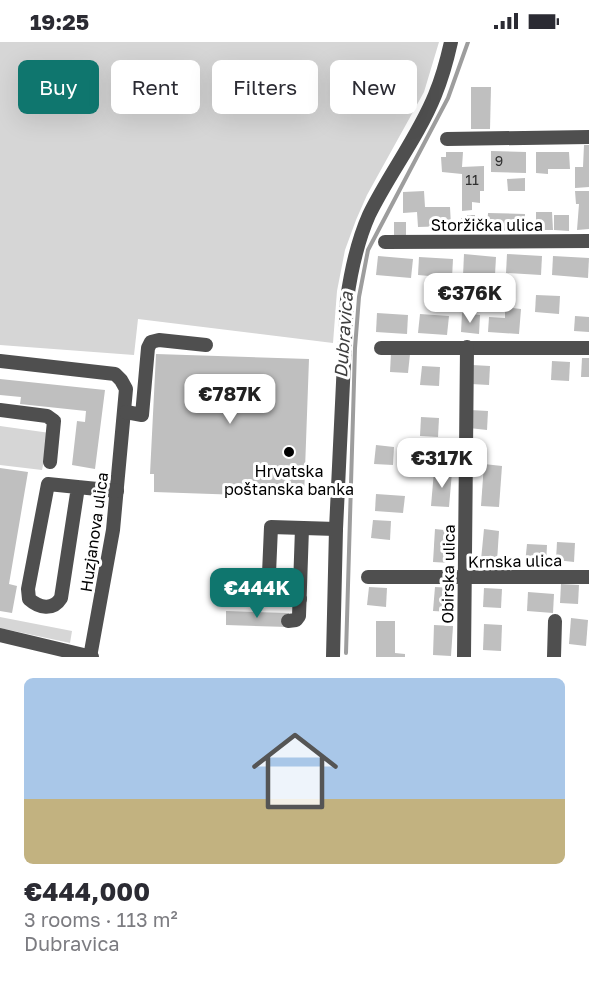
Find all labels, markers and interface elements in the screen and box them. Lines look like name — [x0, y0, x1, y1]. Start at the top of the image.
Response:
text: 19:25 — [30, 8, 89, 35]
chip: Buy — [18, 60, 99, 114]
chip: Rent — [111, 60, 200, 114]
chip: Filters — [212, 60, 318, 114]
chip: New — [330, 60, 417, 114]
house number: 9 — [495, 152, 503, 169]
house number: 11 — [465, 171, 479, 188]
street label: Storžička ulica — [431, 215, 543, 235]
pin: €376K — [428, 273, 512, 324]
text: €376K — [438, 280, 502, 304]
water label: Dubravica — [329, 290, 357, 379]
pin: €787K — [188, 374, 272, 425]
text: €787K — [198, 381, 262, 405]
pin: €317K — [400, 438, 484, 489]
marker: Hrvatska poštanska banka — [282, 445, 296, 459]
text: €317K — [411, 445, 473, 469]
place label: Hrvatska poštanska banka — [224, 461, 354, 499]
street label: Huzjanova ulica — [76, 471, 112, 593]
street label: Obirska ulica — [437, 524, 459, 624]
street label: Krnska ulica — [468, 550, 562, 572]
pin: €444K — [215, 568, 299, 619]
text: €444K — [224, 575, 290, 599]
icon: home — [241, 717, 349, 825]
text: €444,000 — [24, 876, 150, 907]
text: 3 rooms · 113 m² — [24, 907, 178, 931]
text: Dubravica — [24, 931, 120, 955]

